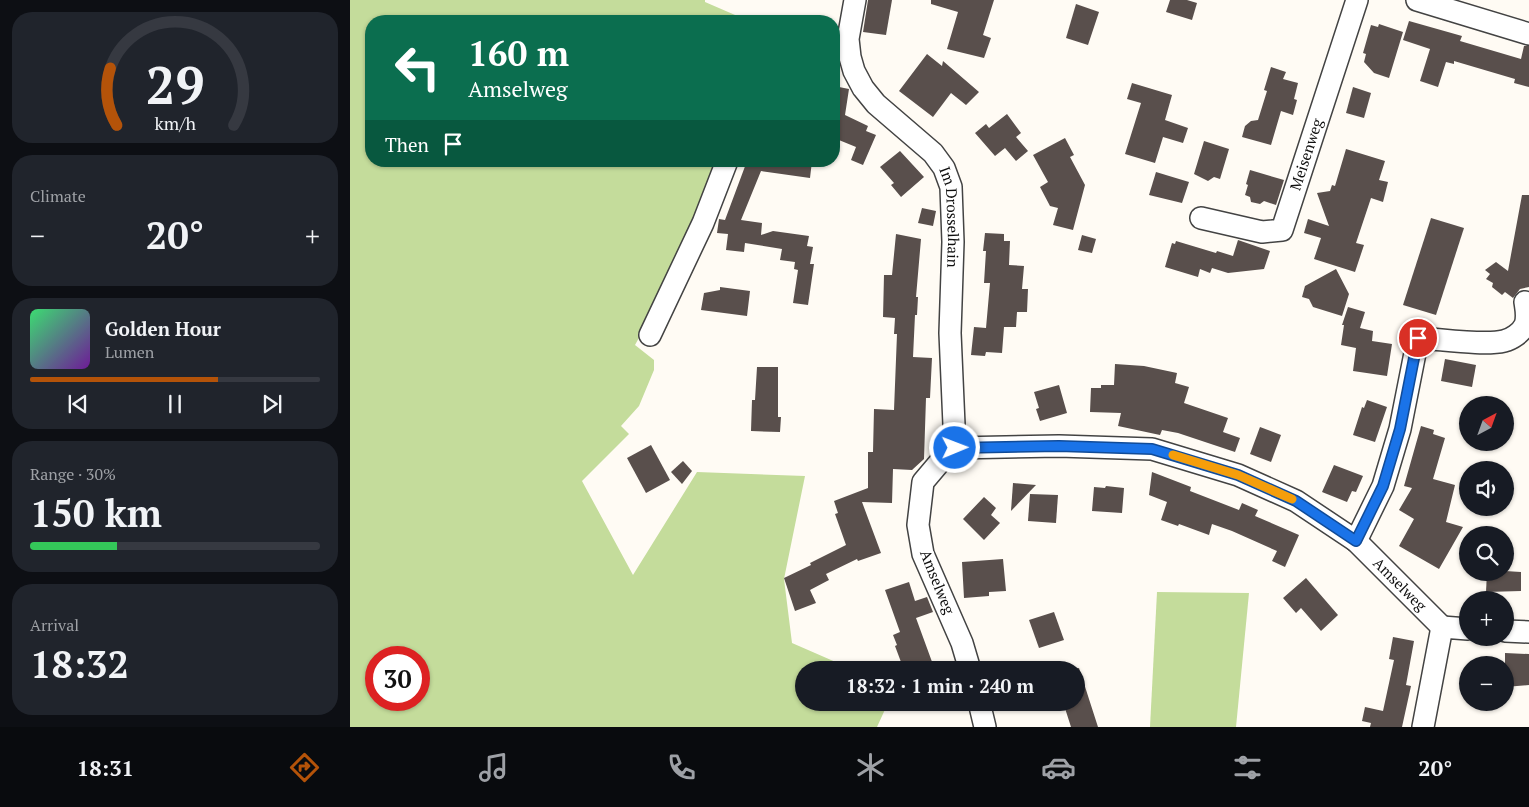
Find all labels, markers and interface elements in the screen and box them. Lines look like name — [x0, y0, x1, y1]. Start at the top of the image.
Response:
text: 160 m — [468, 30, 569, 76]
icon: left — [385, 35, 450, 100]
text: 29 — [146, 50, 204, 119]
text: Amselweg — [468, 74, 568, 103]
text: km/h — [154, 111, 196, 135]
street label: Meisenweg — [1285, 115, 1327, 193]
icon: arrive — [439, 130, 467, 158]
text: Then — [385, 132, 429, 157]
street label: Im Drosselhain — [935, 164, 964, 268]
text: Climate — [30, 185, 86, 207]
text: 20° — [146, 210, 204, 260]
text: − — [30, 217, 45, 254]
text: + — [305, 217, 320, 254]
text: Golden Hour — [105, 316, 221, 341]
pin — [1397, 317, 1439, 359]
icon: arrive — [1404, 324, 1432, 352]
text: Lumen — [105, 341, 154, 363]
icon: previous — [64, 390, 92, 418]
icon: pause — [161, 390, 189, 418]
icon: next — [258, 390, 286, 418]
north arrow — [1459, 396, 1514, 451]
map controls — [1459, 396, 1514, 711]
position arrow — [928, 421, 980, 473]
button: sound — [1459, 461, 1514, 516]
text: Range · 30% — [30, 463, 116, 485]
text: 150 km — [30, 488, 162, 538]
button: search — [1459, 526, 1514, 581]
street label: Amselweg — [916, 546, 960, 618]
street label: Amselweg — [1369, 553, 1432, 616]
button: + — [1459, 591, 1514, 646]
text: Arrival — [30, 614, 79, 636]
text: 18:32 — [30, 639, 129, 689]
speed limit sign: 30 — [365, 646, 430, 711]
button: − — [1459, 656, 1514, 711]
text: 18:32 · 1 min · 240 m — [846, 673, 1034, 698]
icon: directions — [287, 750, 322, 785]
icon: music — [476, 750, 511, 785]
icon: phone — [664, 750, 699, 785]
icon: climate — [853, 750, 888, 785]
icon: car — [1041, 750, 1076, 785]
icon: filters — [1230, 750, 1265, 785]
text: 18:31 — [77, 753, 134, 782]
text: 20° — [1418, 753, 1452, 782]

